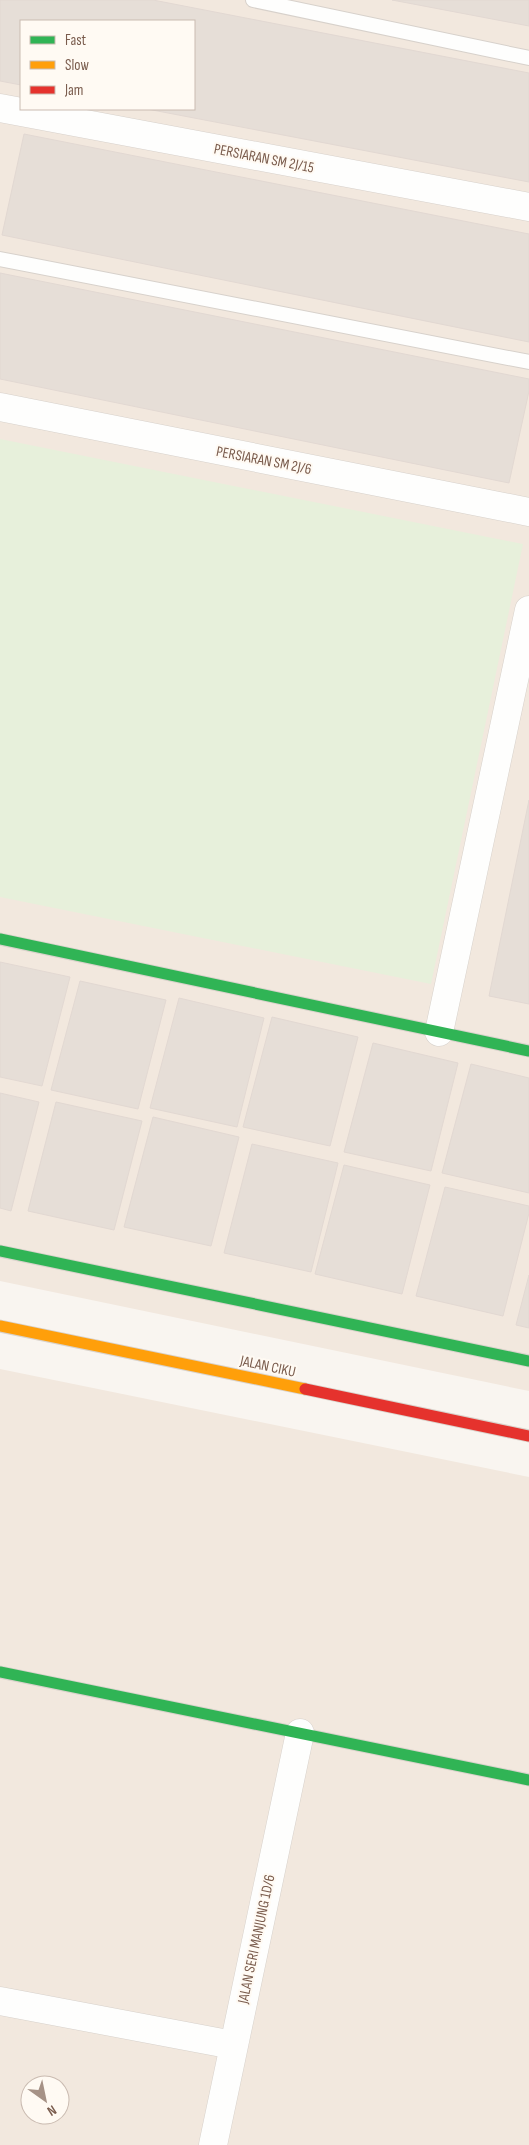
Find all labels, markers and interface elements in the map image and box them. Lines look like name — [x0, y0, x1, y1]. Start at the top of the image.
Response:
legend — [20, 20, 195, 110]
text: Fast — [65, 31, 87, 50]
text: Slow — [65, 56, 89, 75]
text: Jam — [64, 81, 83, 100]
street label: PERSIARAN SM 2J/15 — [212, 139, 315, 177]
street label: PERSIARAN SM 2J/6 — [215, 442, 313, 479]
street label: JALAN CIKU — [237, 1351, 297, 1382]
street label: JALAN SERI MANJUNG 1D/6 — [233, 1873, 279, 2006]
north arrow — [20, 2075, 70, 2125]
text: N — [44, 2101, 60, 2120]

